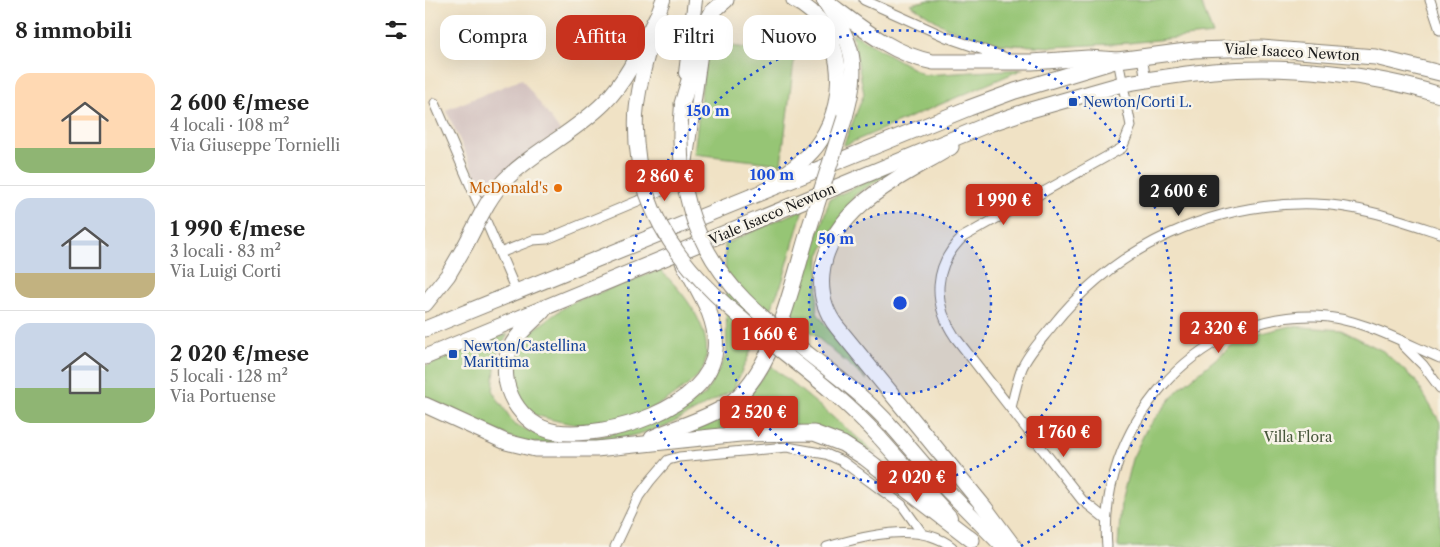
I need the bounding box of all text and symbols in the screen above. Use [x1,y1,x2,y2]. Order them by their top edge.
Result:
chip: Compra [440,15,546,60]
chip: Affitta [556,15,645,60]
chip: Filtri [655,15,733,60]
chip: Nuovo [743,15,835,60]
icon: filters [382,16,410,44]
text: 8 immobili [15,18,132,43]
street label: Viale Isacco Newton [1223,39,1361,65]
text: 2 600 €/mese [170,90,309,115]
icon: home [55,93,115,153]
place label: Newton/Corti L. [1083,93,1192,111]
marker: Newton/Corti L. [1067,96,1079,108]
text: 150 m [686,101,730,120]
text: 4 locali · 108 m² [170,115,290,135]
text: Via Giuseppe Tornielli [170,135,340,155]
pin: 2 860 € [619,160,711,202]
text: 100 m [750,165,794,184]
text: 2 860 € [636,166,694,186]
pin: 2 600 € [1133,174,1225,217]
place label: McDonald's [469,179,548,197]
street label: Viale Isacco Newton [705,179,838,249]
text: 2 600 € [1150,181,1208,201]
marker: McDonald's [552,182,564,194]
pin: 1 990 € [958,184,1050,226]
text: 1 990 € [977,190,1031,210]
text: 1 990 €/mese [170,216,305,241]
icon: home [55,218,115,278]
text: 50 m [818,229,854,248]
text: 3 locali · 83 m² [170,241,281,261]
text: Via Luigi Corti [170,261,281,281]
centre of rings [891,294,909,312]
pin: 2 320 € [1173,312,1265,354]
pin: 1 660 € [724,318,816,360]
text: 2 320 € [1191,318,1247,338]
text: 1 660 € [743,324,797,344]
place label: Newton/Castellina Marittima [463,337,587,371]
text: 2 020 €/mese [170,341,309,366]
icon: home [55,343,115,403]
marker: Newton/Castellina Marittima [447,348,459,360]
text: 5 locali · 128 m² [170,366,288,386]
text: Via Portuense [170,386,276,406]
pin: 2 520 € [713,396,805,438]
text: 2 520 € [731,402,787,422]
pin: 1 760 € [1018,416,1110,458]
text: 1 760 € [1037,422,1091,442]
park label: Villa Flora [1263,428,1333,446]
pin: 2 020 € [871,460,963,503]
text: 2 020 € [888,467,946,487]

